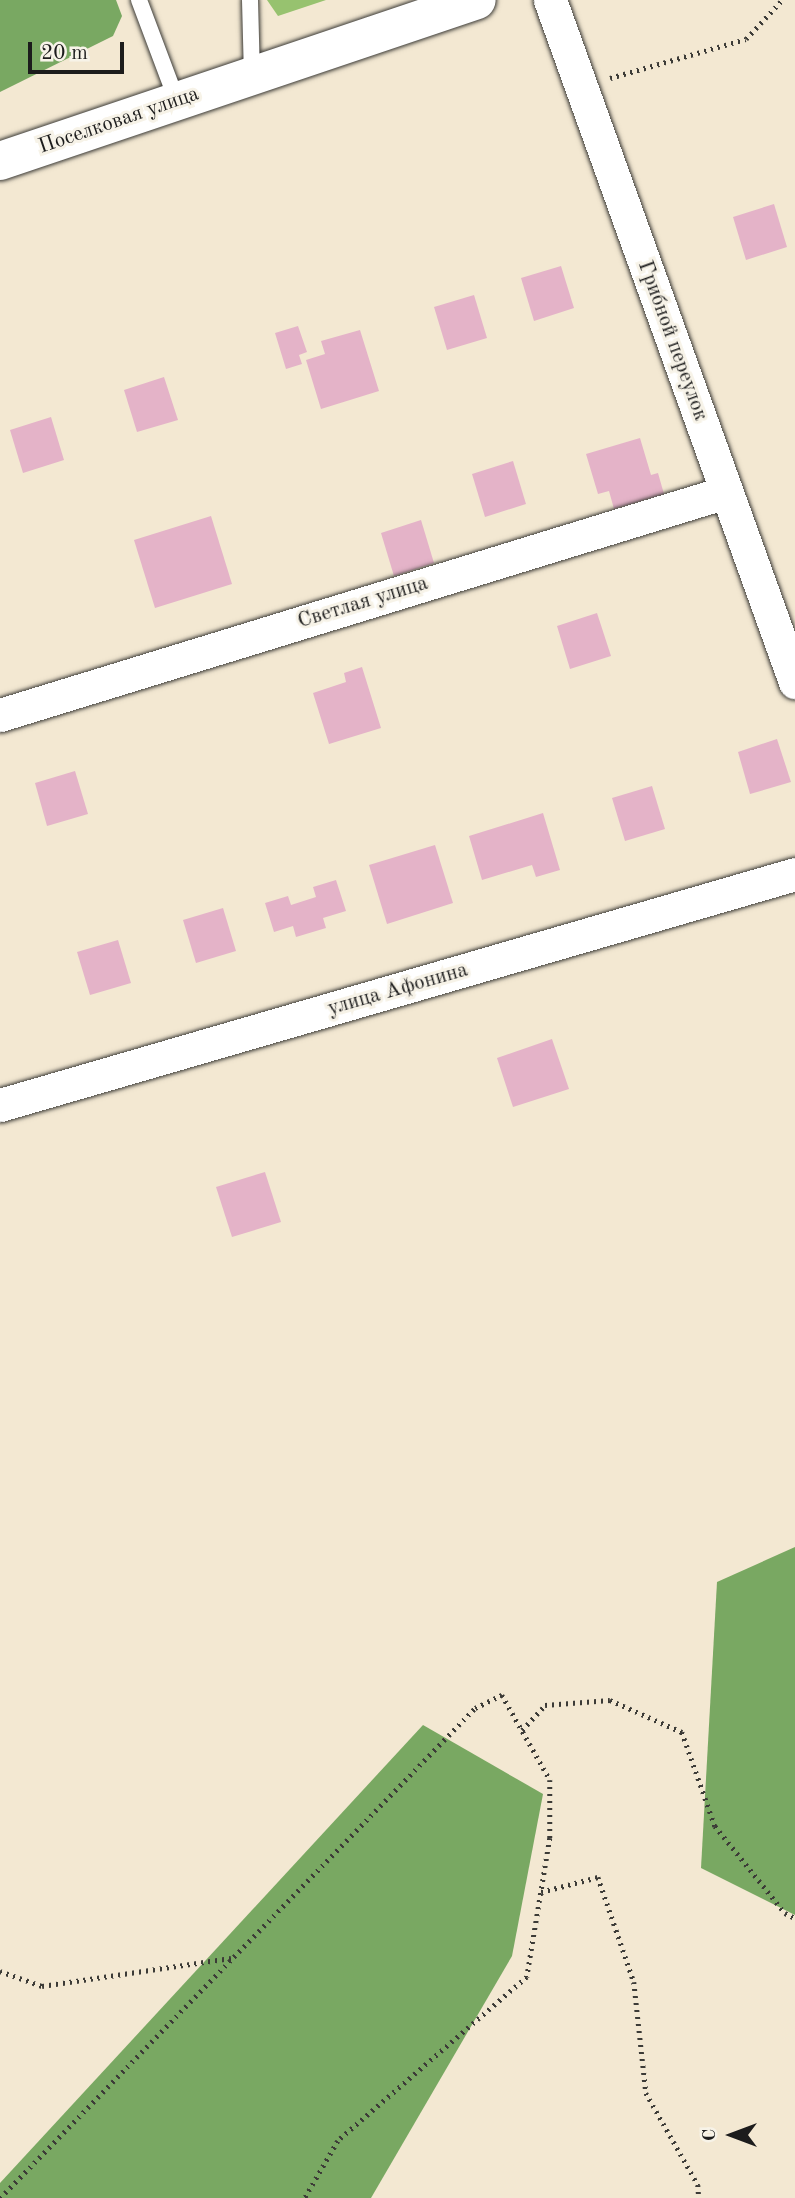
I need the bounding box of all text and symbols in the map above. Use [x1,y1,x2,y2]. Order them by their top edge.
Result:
scale bar [32,28,128,72]
text: 20 m [41,43,88,64]
street label: Поселковая улица [35,82,203,160]
street label: Грибной переулок [631,257,713,425]
street label: Светлая улица [295,571,431,635]
street label: улица Афонина [325,958,471,1022]
north arrow [697,2100,767,2170]
text: С [701,2129,720,2141]

